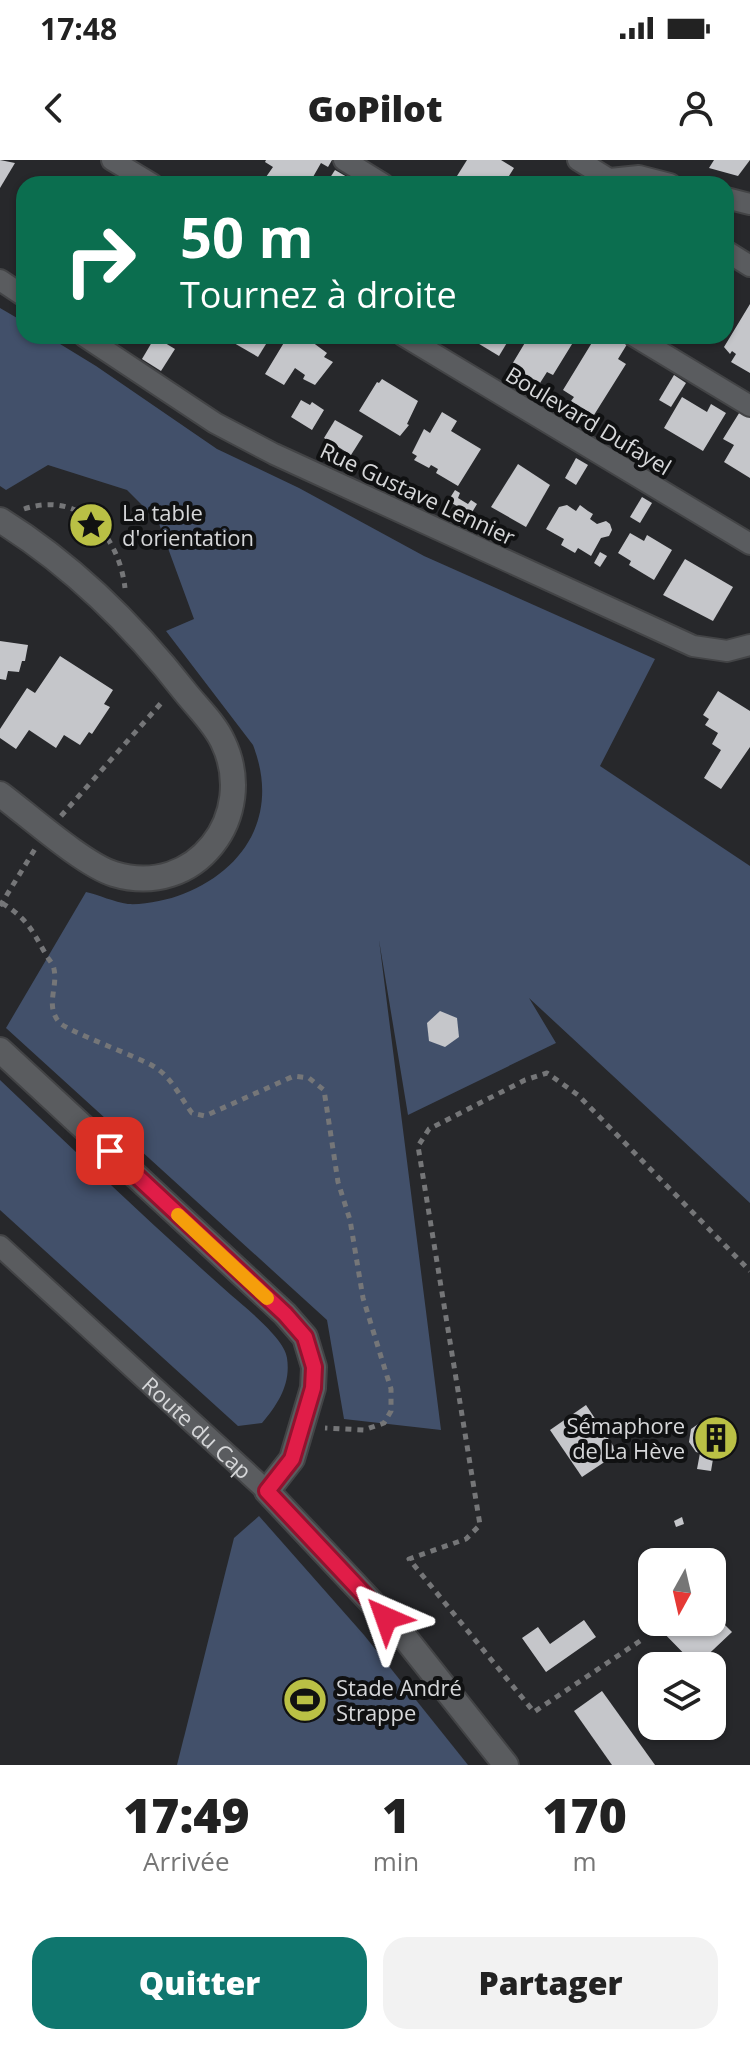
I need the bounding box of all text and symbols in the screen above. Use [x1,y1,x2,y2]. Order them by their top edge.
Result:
text: 17:48 [40,8,117,49]
text: GoPilot [307,84,443,133]
icon: back [32,86,76,130]
icon: person [674,86,718,130]
text: 50 m [180,198,314,274]
icon: right [48,208,152,312]
text: Tournez à droite [180,270,457,319]
street label: Boulevard Dufayel [501,359,677,481]
street label: Rue Gustave Lennier [316,435,520,551]
place label: La table d'orientation [122,497,254,552]
place icon: La table d'orientation [67,501,115,549]
pin [76,1117,144,1185]
icon: arrive [88,1129,132,1173]
street label: Route du Cap [136,1369,259,1485]
place label: Sémaphore de La Hève [566,1410,685,1465]
building icon: Sémaphore de La Hève [692,1414,740,1462]
north arrow [638,1548,726,1636]
map controls [638,1548,726,1740]
position arrow [344,1576,428,1660]
button: layers [638,1652,726,1740]
place label: Stade André Strappe [336,1672,462,1727]
sports icon: Stade André Strappe [281,1676,329,1724]
text: 17:49 [123,1782,250,1847]
text: 1 [382,1782,410,1847]
text: 170 [542,1782,627,1847]
text: Arrivée [143,1843,230,1879]
text: min [373,1843,419,1879]
text: m [573,1843,597,1879]
button: Quitter [32,1937,367,2029]
button: Partager [383,1937,718,2029]

